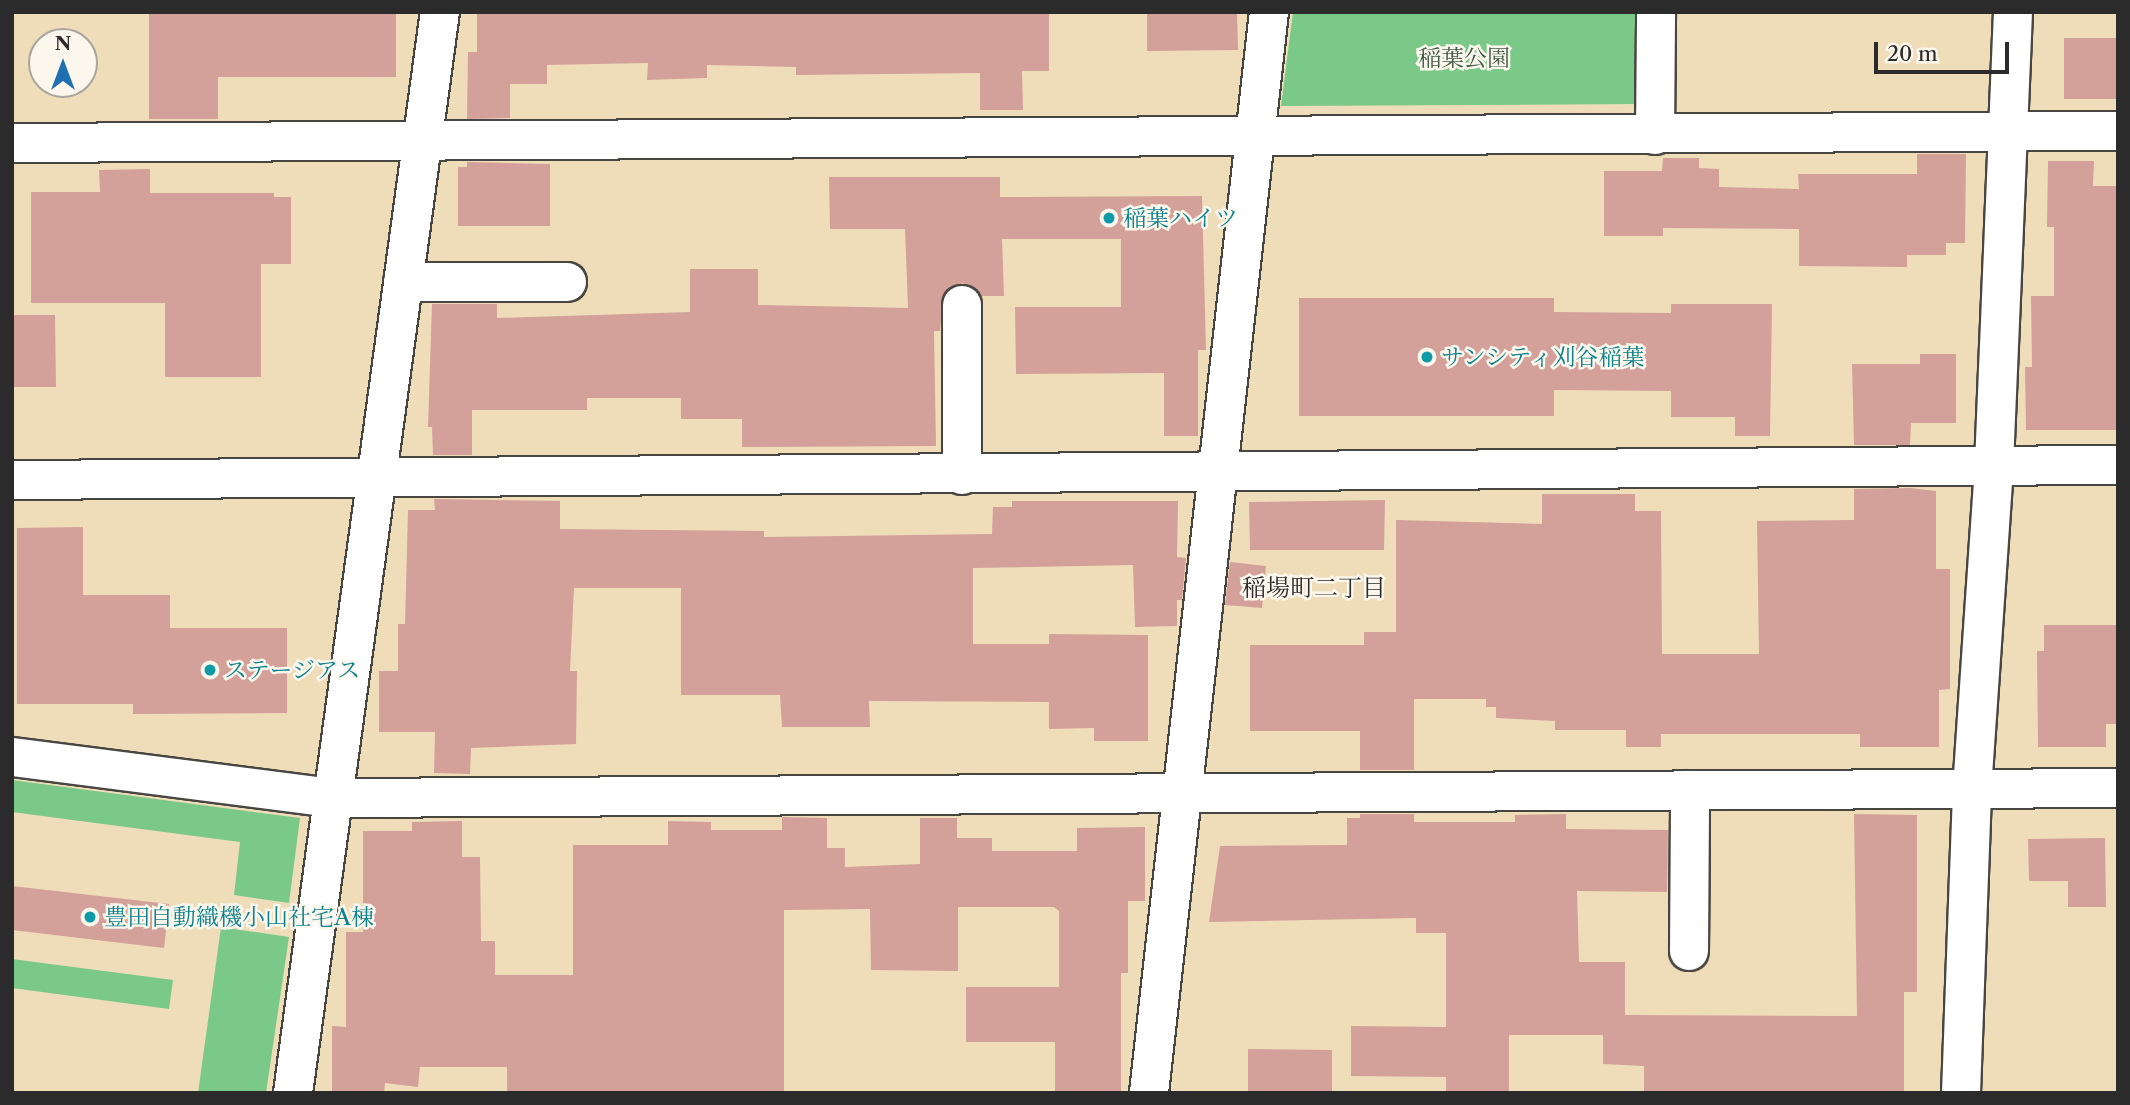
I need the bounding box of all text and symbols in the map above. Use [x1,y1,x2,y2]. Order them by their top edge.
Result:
north arrow [28,28,98,98]
scale bar [1878,28,2013,72]
text: N [55,32,71,55]
text: 20 m [1887,41,1938,66]
park label: 稲葉公園 [1418,44,1510,72]
place label: 稲葉ハイツ [1123,204,1238,232]
marker: 稲葉ハイツ [1101,210,1117,226]
place label: サンシティ刈谷稲葉 [1441,343,1648,371]
marker: サンシティ刈谷稲葉 [1419,349,1435,365]
district label: 稲場町二丁目 [1242,574,1386,602]
place label: ステージアス [224,656,362,684]
marker: ステージアス [202,662,218,678]
place label: 豊田自動織機小山社宅A棟 [104,903,374,931]
marker: 豊田自動織機小山社宅A棟 [82,909,98,925]

